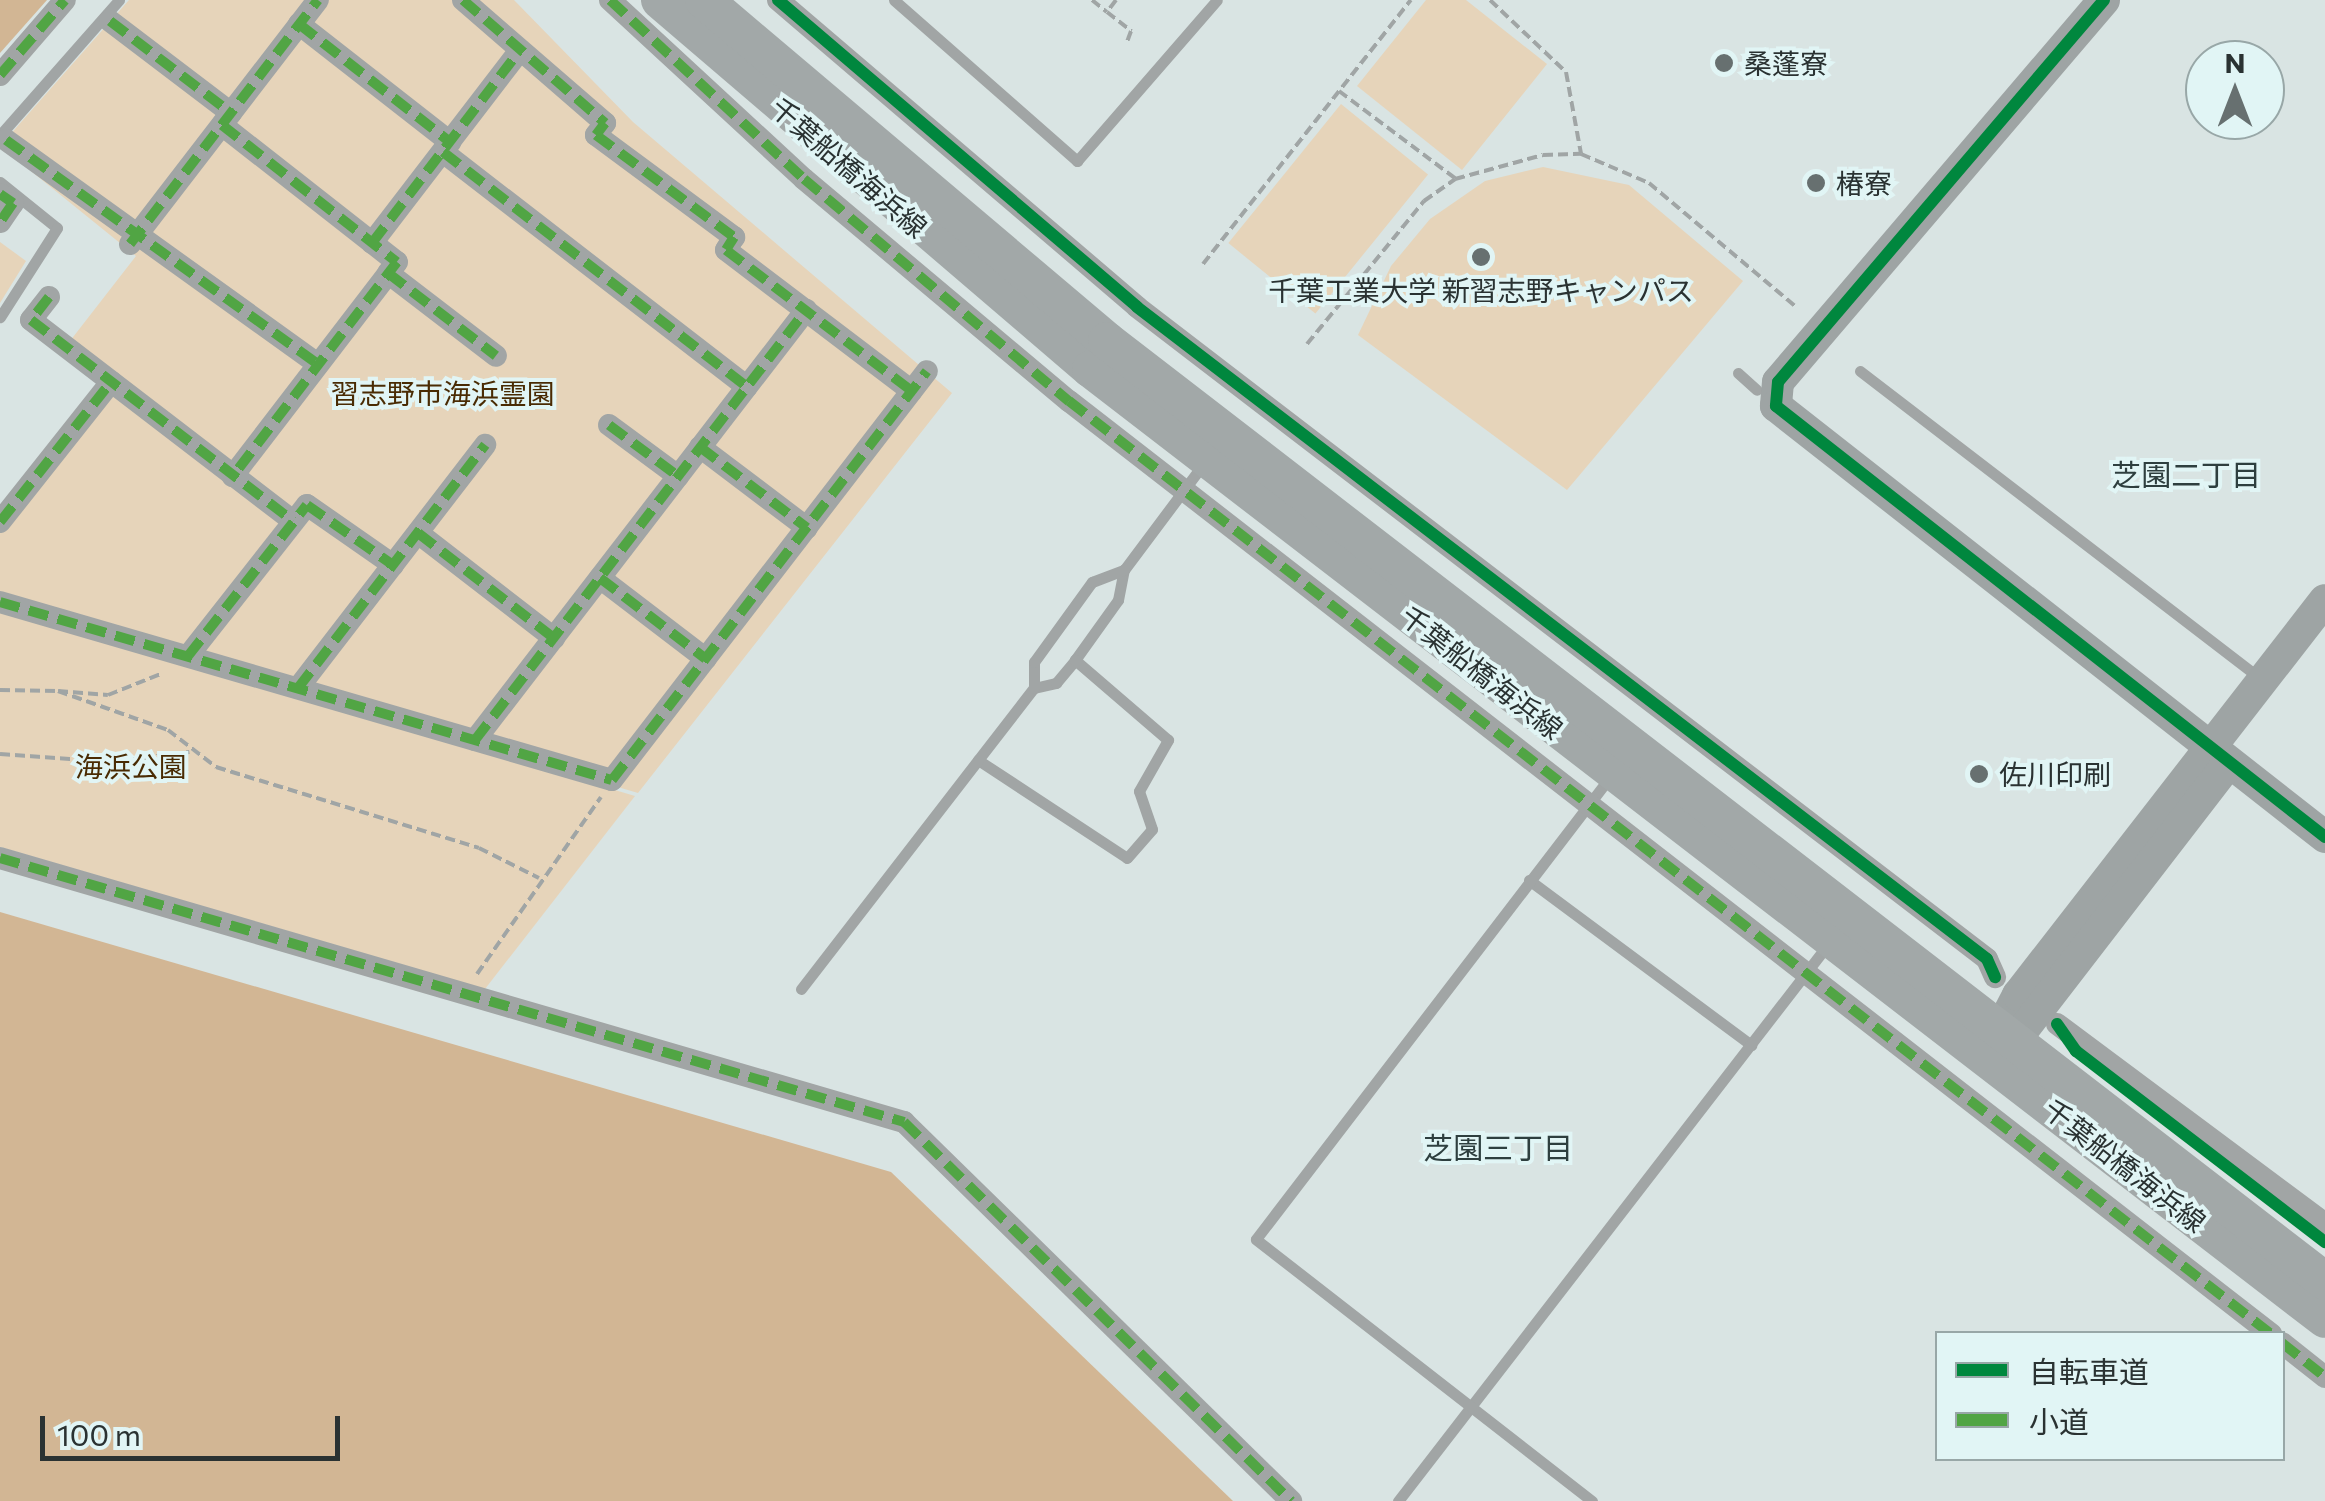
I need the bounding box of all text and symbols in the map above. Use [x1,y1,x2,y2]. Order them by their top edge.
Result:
north arrow [2185,40,2285,140]
text: N [2225,45,2246,79]
place label: 桑蓬寮 [1744,46,1828,80]
marker: 桑蓬寮 [1713,52,1735,74]
street label: 千葉船橋海浜線 [764,90,934,244]
place label: 椿寮 [1836,166,1892,200]
marker: 椿寮 [1805,172,1827,194]
marker: 千葉工業大学 新習志野キャンパス [1470,246,1492,268]
place label: 千葉工業大学 新習志野キャンパス [1268,273,1694,307]
park label: 習志野市海浜霊園 [331,376,555,410]
district label: 芝園二丁目 [2111,456,2261,492]
street label: 千葉船橋海浜線 [1394,598,1570,746]
park label: 海浜公園 [75,749,187,783]
place label: 佐川印刷 [1999,757,2111,791]
marker: 佐川印刷 [1968,763,1990,785]
street label: 千葉船橋海浜線 [2037,1091,2213,1239]
district label: 芝園三丁目 [1423,1129,1573,1165]
legend [1935,1331,2285,1461]
text: 自転車道 [2029,1352,2149,1389]
scale bar [45,1396,345,1458]
text: 小道 [2029,1402,2089,1439]
text: 100 m [57,1415,141,1452]

